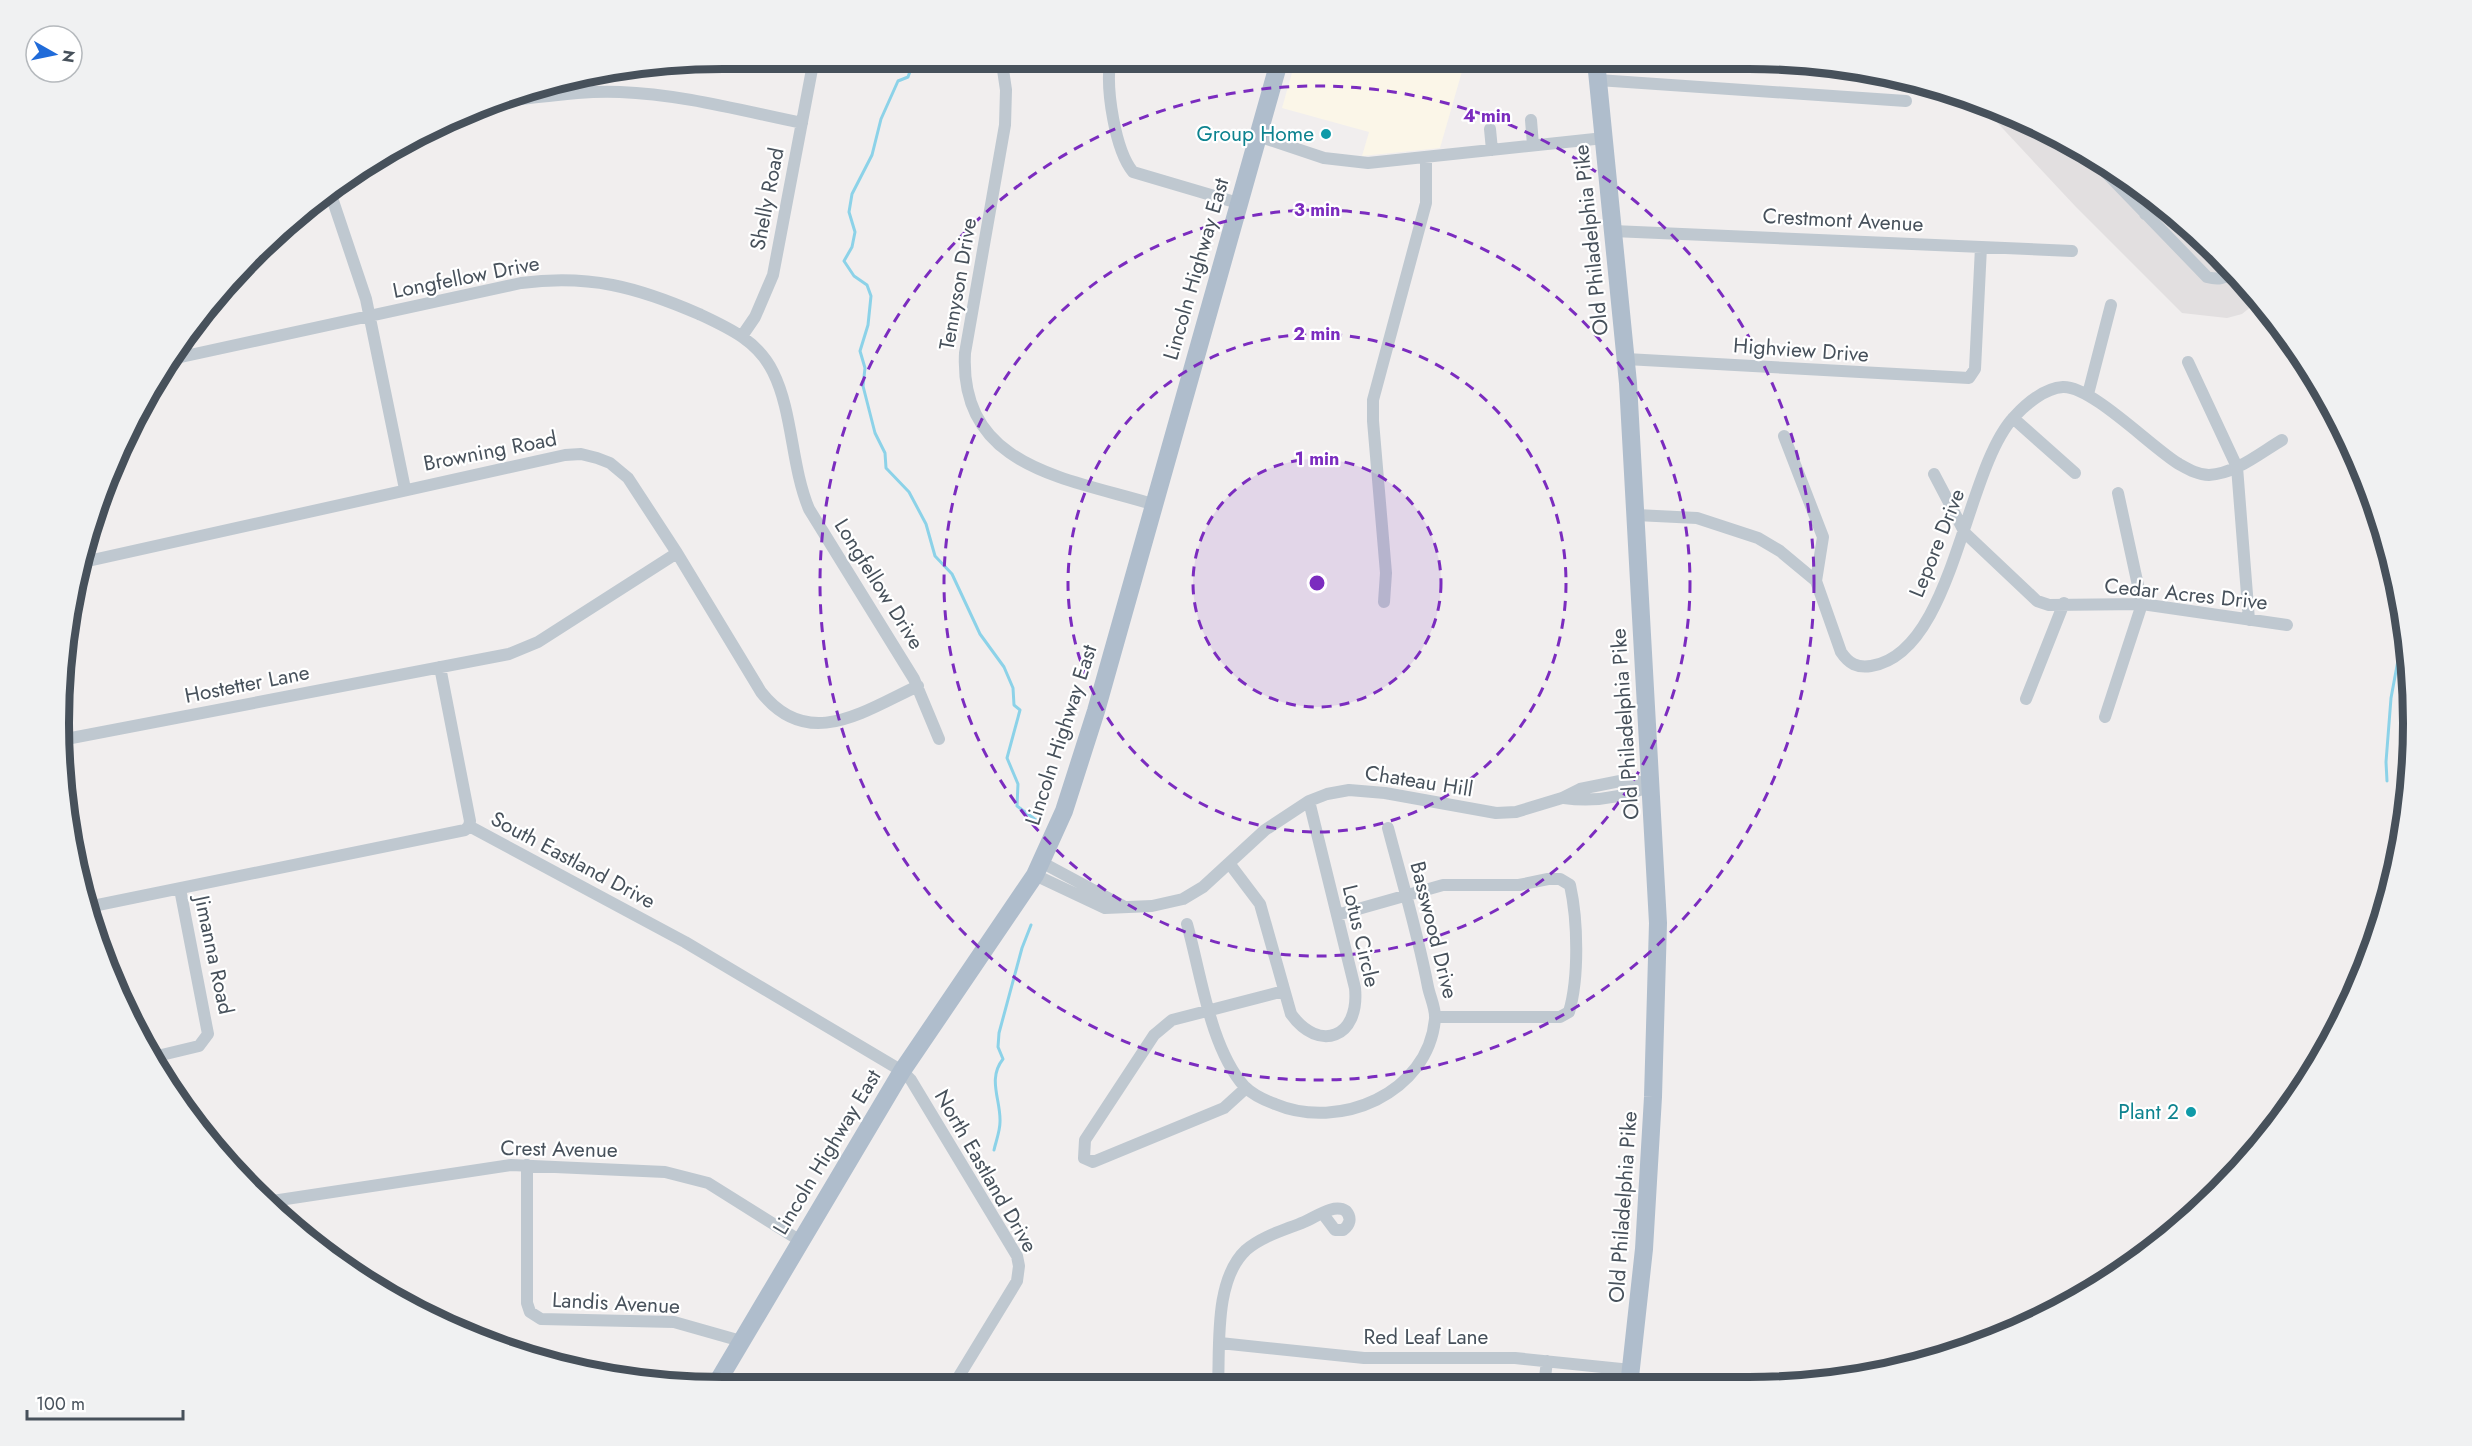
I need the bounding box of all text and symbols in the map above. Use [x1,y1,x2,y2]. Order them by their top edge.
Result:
north arrow [24,24,84,84]
text: N [56,48,81,64]
text: 4 min [1463,103,1511,129]
place label: Group Home [1196,119,1314,149]
marker: Group Home [1319,127,1333,141]
street label: Old Philadelphia Pike [1566,143,1616,337]
street label: Shelly Road [742,145,792,253]
street label: Lincoln Highway East [1156,175,1236,363]
text: 3 min [1294,197,1340,223]
street label: Crestmont Avenue [1762,201,1924,239]
street label: Tennyson Drive [932,215,984,352]
street label: Longfellow Drive [390,248,542,306]
text: 2 min [1293,321,1341,347]
street label: Highview Drive [1732,330,1870,370]
street label: Browning Road [421,423,559,479]
text: 1 min [1295,446,1339,472]
street label: Lepore Drive [1902,484,1972,602]
street label: Longfellow Drive [827,513,931,655]
street label: Cedar Acres Drive [2103,571,2269,617]
centre of rings [1307,573,1327,593]
street label: Old Philadelphia Pike [1603,627,1647,821]
street label: Lincoln Highway East [1018,641,1104,829]
street label: Hostetter Lane [182,657,312,711]
street label: Chateau Hill [1363,758,1475,804]
street label: South Eastland Drive [485,804,661,916]
street label: Basswood Drive [1402,858,1466,1002]
street label: Lotus Circle [1335,882,1387,990]
street label: Jimanna Road [186,890,241,1017]
street label: Lincoln Highway East [766,1064,888,1240]
street label: North Eastland Drive [927,1084,1045,1258]
place label: Plant 2 [2118,1097,2179,1127]
marker: Plant 2 [2184,1105,2198,1119]
street label: Old Philadelphia Pike [1601,1110,1645,1304]
street label: Crest Avenue [500,1133,618,1165]
street label: Landis Avenue [551,1285,681,1321]
street label: Red Leaf Lane [1364,1322,1489,1352]
scale bar [27,1383,183,1421]
text: 100 m [36,1391,85,1417]

